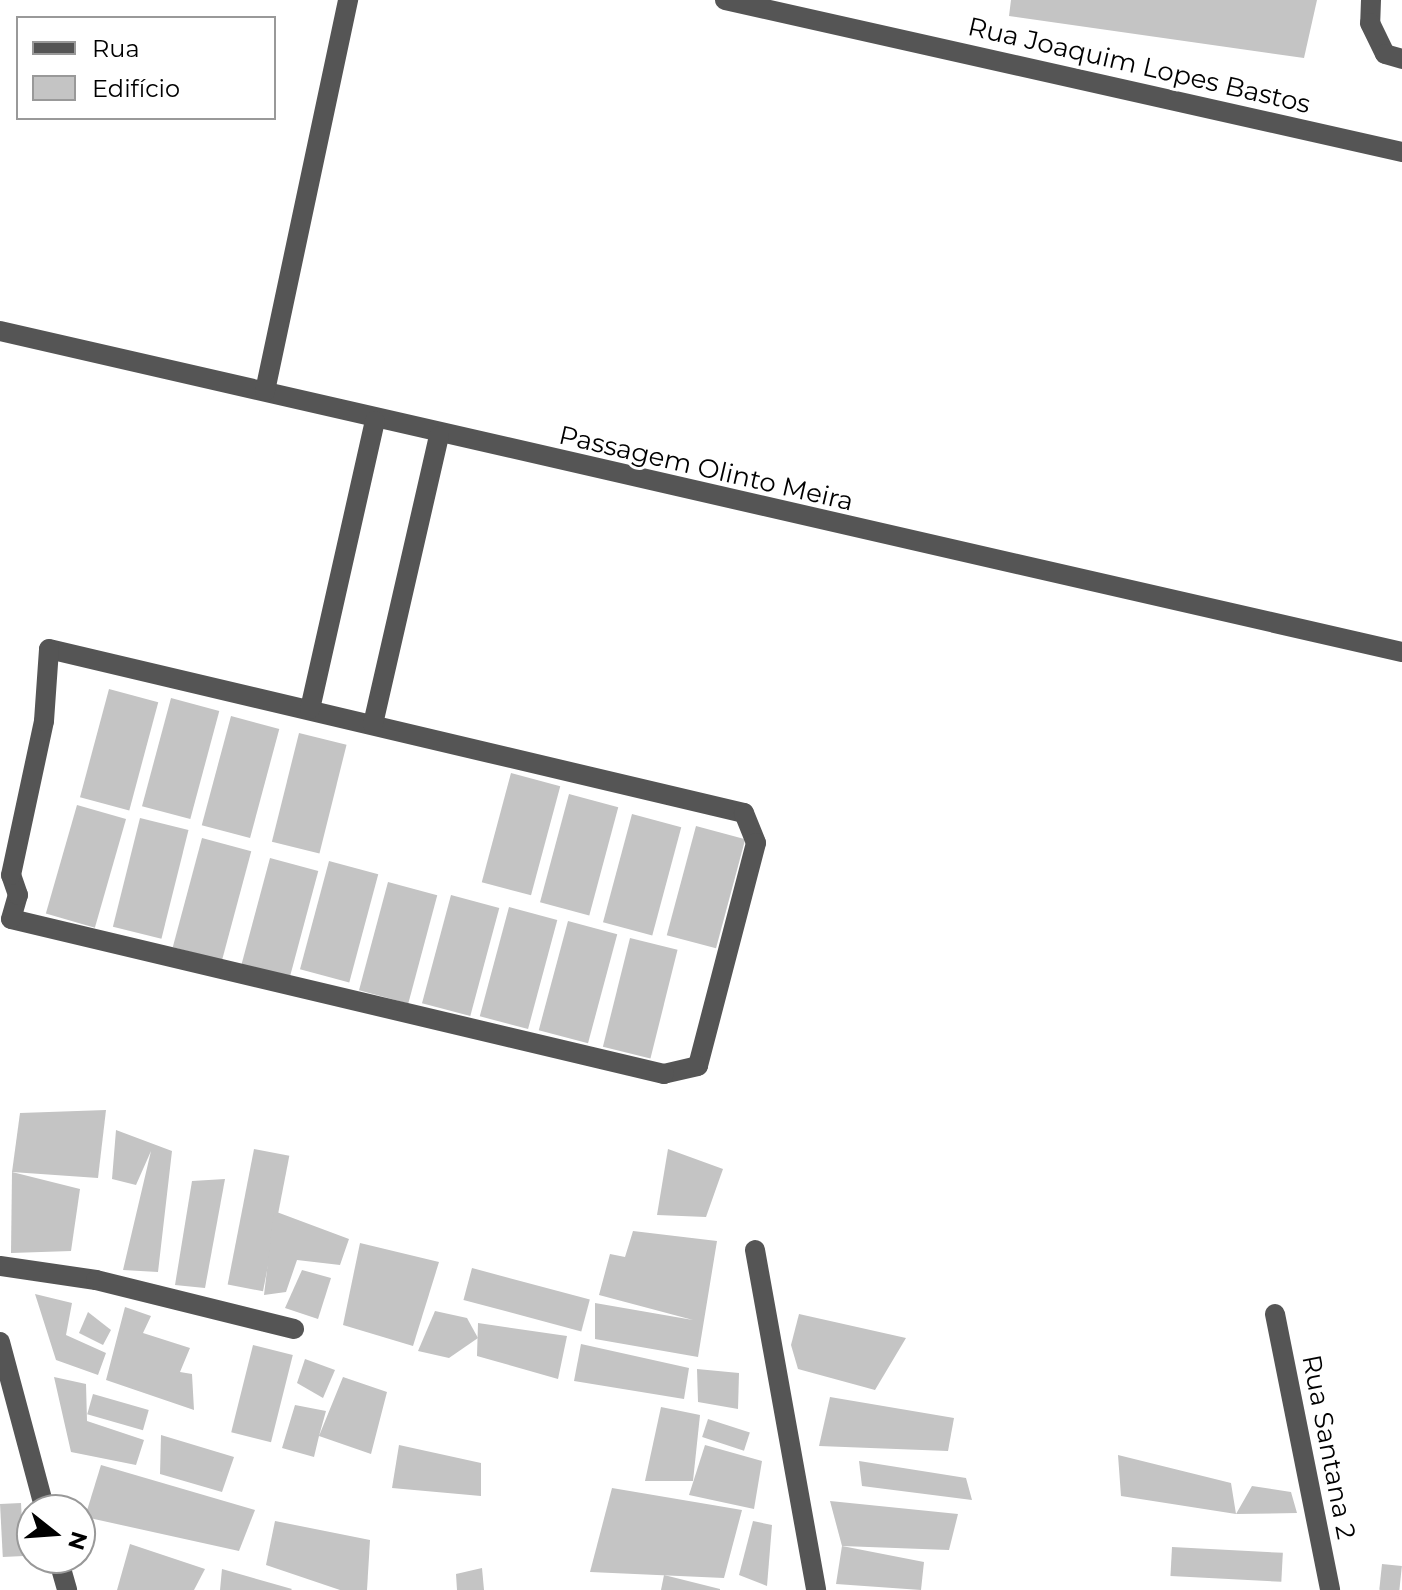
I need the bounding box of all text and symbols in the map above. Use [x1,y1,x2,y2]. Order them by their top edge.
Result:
street label: Rua Joaquim Lopes Bastos [965,11,1313,121]
legend [16,16,276,120]
text: Rua [92,34,140,63]
text: Edifício [92,74,180,103]
street label: Passagem Olinto Meira [556,420,856,518]
street label: Rua Santana 2 [1295,1352,1361,1542]
north arrow [16,1494,96,1574]
text: N [62,1528,93,1553]

